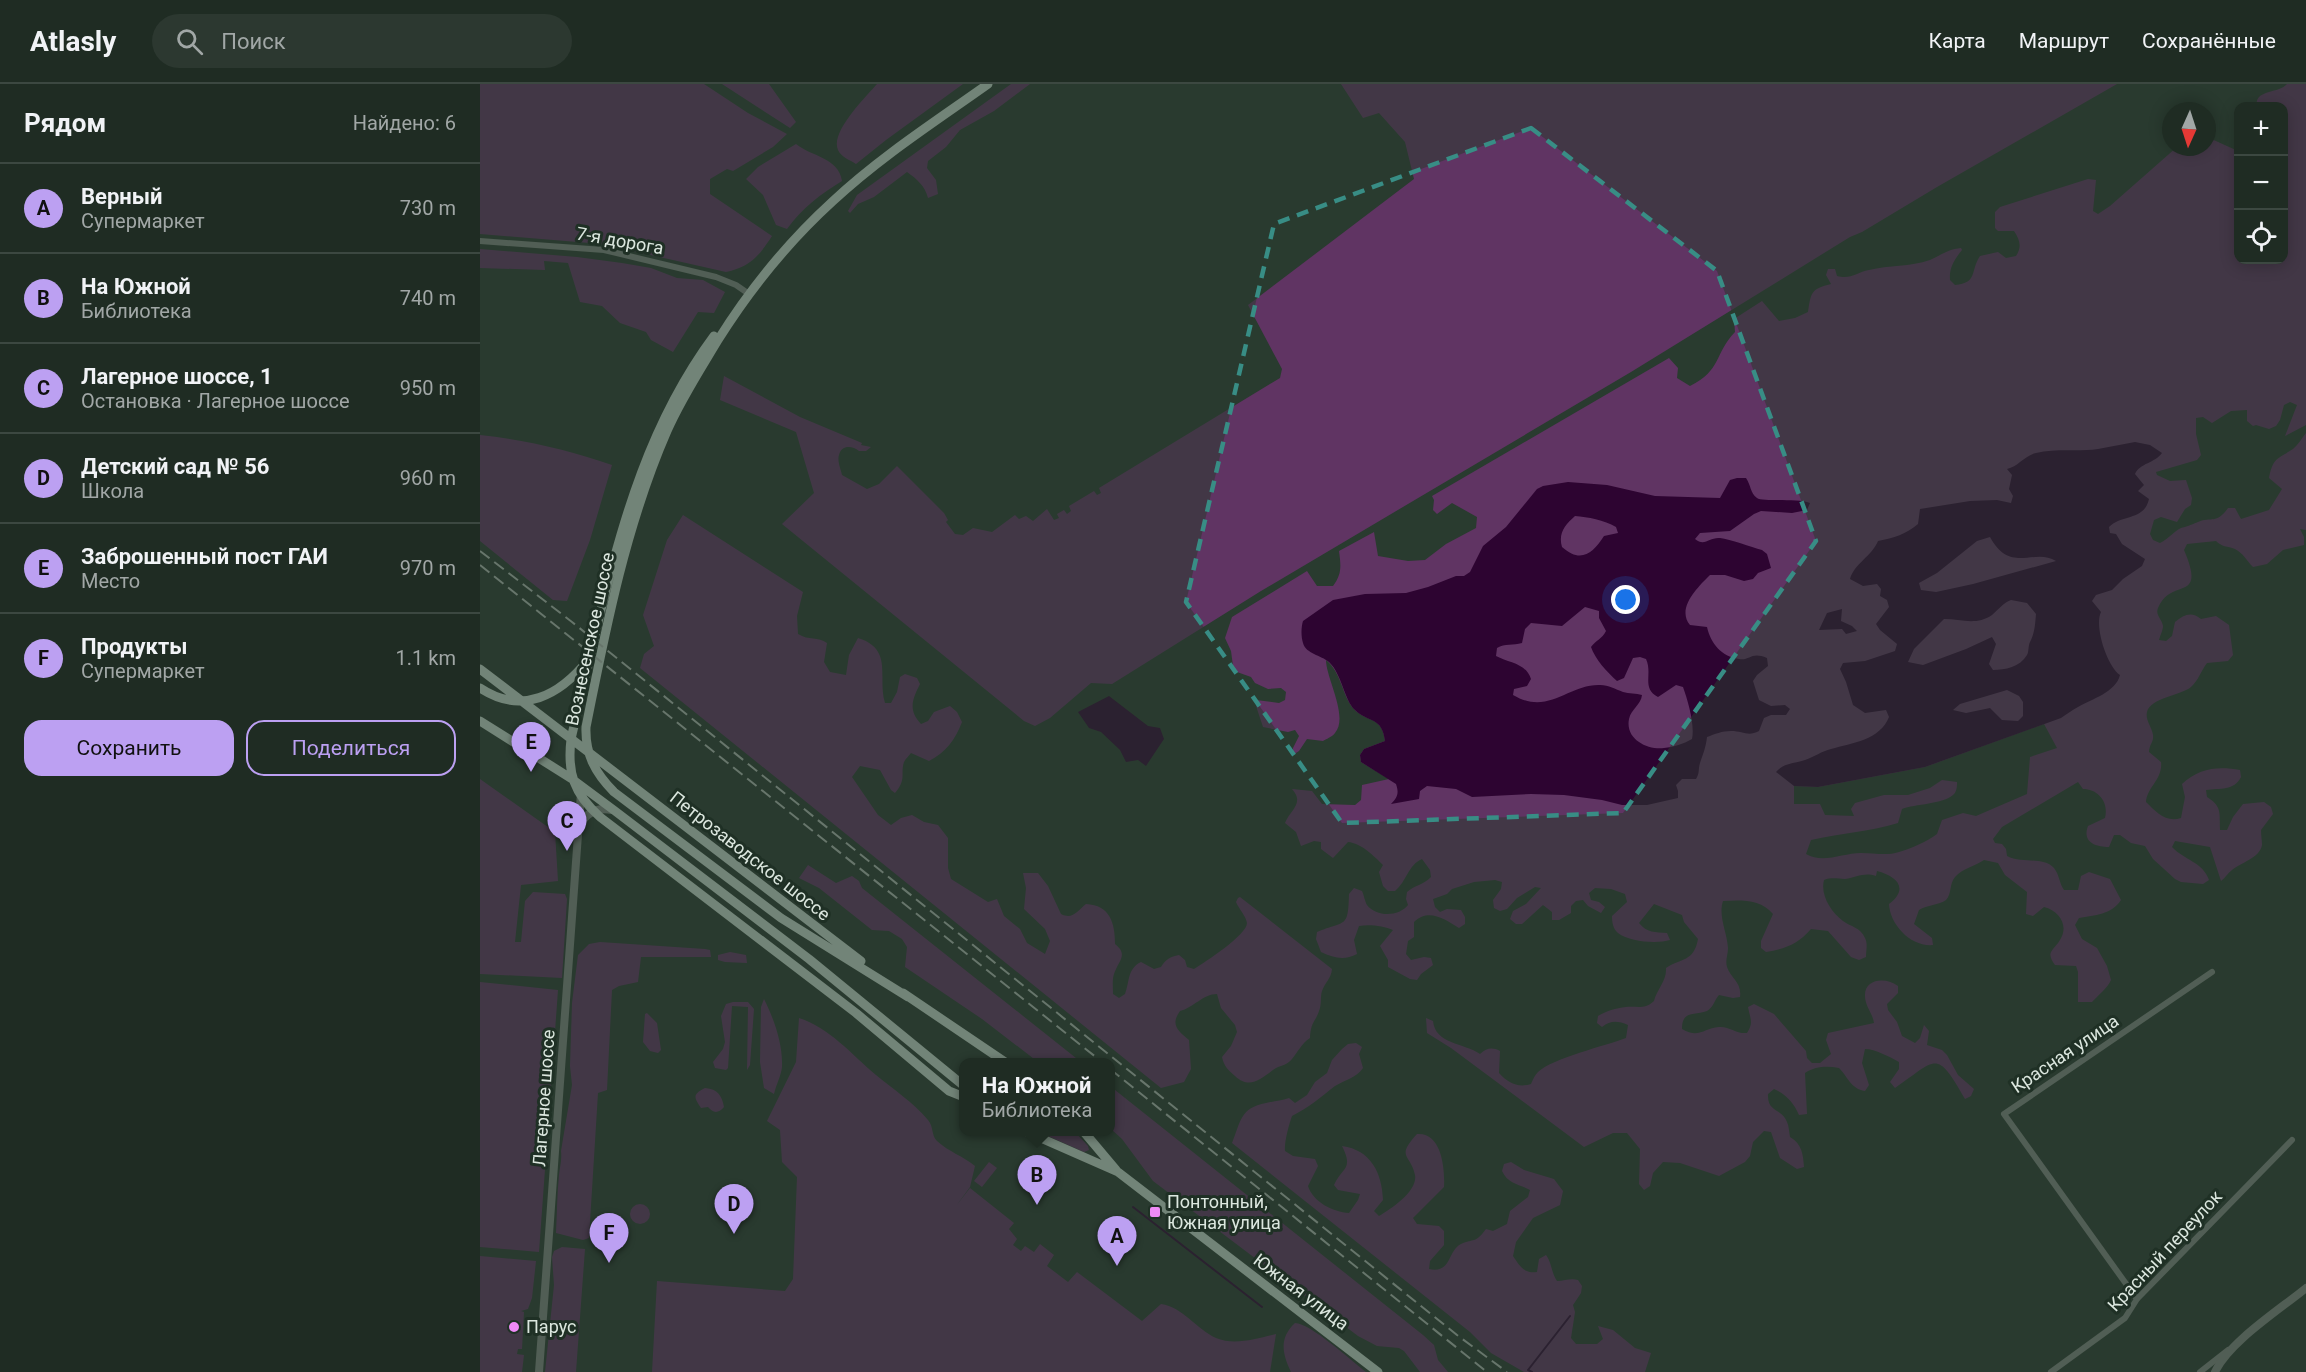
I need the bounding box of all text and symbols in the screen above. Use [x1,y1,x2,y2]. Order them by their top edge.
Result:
search box [152,14,572,68]
text: Atlasly [30,25,116,58]
icon: search [173,25,206,58]
text: Поиск [221,29,286,54]
text: Карта [1929,29,1986,53]
text: Маршрут [2019,29,2109,53]
text: Сохранённые [2142,29,2276,53]
north arrow [2162,102,2216,156]
map controls [2234,102,2288,264]
button: + [2234,102,2288,156]
text: Рядом [24,108,106,138]
text: Найдено: 6 [353,111,456,135]
button: − [2234,156,2288,210]
text: Верный [81,184,162,209]
text: A [37,196,50,220]
text: 730 m [400,196,456,220]
text: Супермаркет [81,209,205,233]
button: locate [2234,210,2288,264]
street label: 7-я дорога [575,223,665,259]
text: На Южной [81,274,191,299]
text: B [37,286,50,310]
text: 740 m [400,286,456,310]
text: Библиотека [81,299,192,323]
text: Лагерное шоссе, 1 [81,364,273,389]
text: C [37,376,50,400]
text: 950 m [400,376,456,400]
text: Остановка · Лагерное шоссе [81,389,350,413]
text: Детский сад № 56 [81,454,269,479]
text: D [37,466,50,490]
text: 960 m [400,466,456,490]
text: Школа [81,479,144,503]
text: Заброшенный пост ГАИ [81,544,328,569]
street label: Вознесенское шоссе [561,550,618,727]
text: E [38,556,49,580]
text: 970 m [400,556,456,580]
text: Место [81,569,140,593]
your location [1611,585,1640,614]
text: Продукты [81,634,187,659]
text: F [38,646,49,670]
text: 1.1 km [396,646,456,670]
text: Супермаркет [81,659,205,683]
button: Сохранить [24,720,234,776]
button: Поделиться [246,720,456,776]
pin: E [512,722,550,772]
street label: Петрозаводское шоссе [666,787,835,925]
pin: C [548,802,586,851]
street label: Красная улица [2007,1010,2122,1097]
street label: Лагерное шоссе [528,1029,559,1167]
popup [959,1058,1115,1136]
text: На Южной [982,1073,1091,1098]
text: Библиотека [982,1098,1092,1122]
pin: B [1018,1156,1056,1205]
pin: D [714,1184,754,1234]
street label: Красный переулок [2103,1186,2226,1316]
place label: Понтонный, Южная улица [1167,1191,1281,1233]
marker: Понтонный, Южная улица [1148,1205,1162,1219]
pin: F [590,1214,628,1263]
pin: A [1098,1216,1136,1266]
street label: Южная улица [1250,1249,1353,1334]
place label: Парус [526,1316,576,1337]
marker: Парус [507,1320,521,1334]

